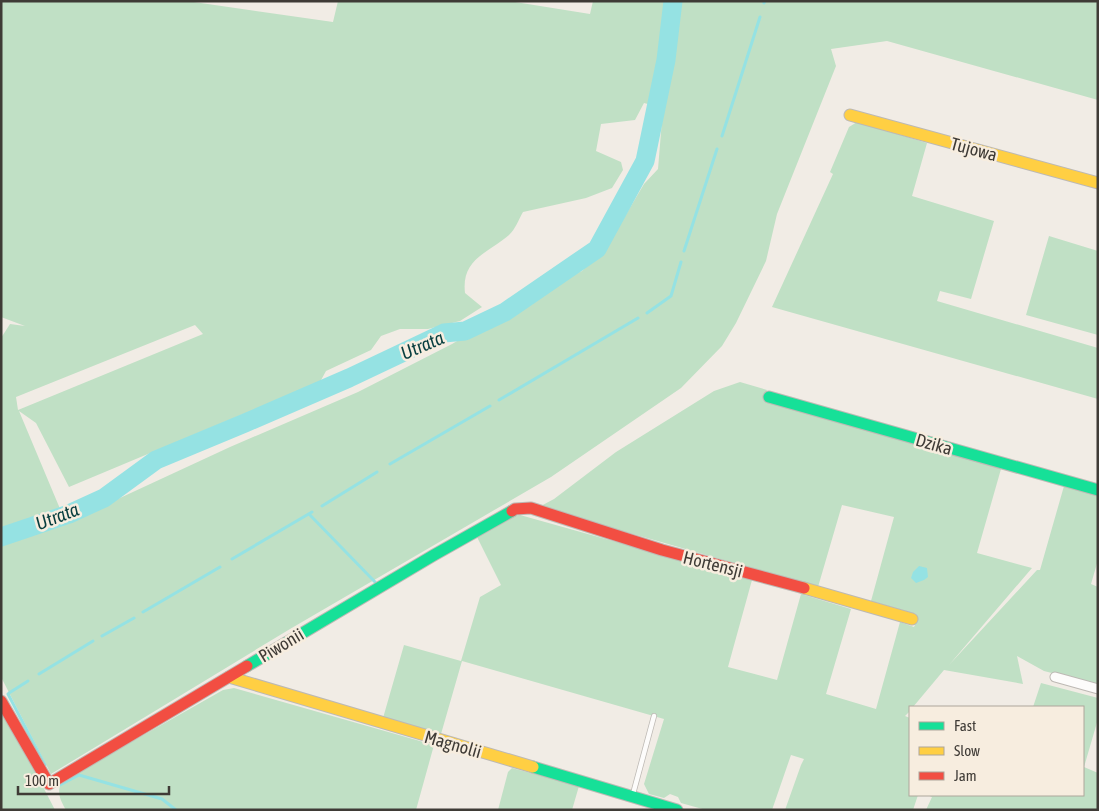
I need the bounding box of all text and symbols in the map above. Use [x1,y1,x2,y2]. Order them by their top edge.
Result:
street label: Tujowa [949,133,999,165]
water label: Utrata [397,326,447,364]
street label: Dzika [913,429,955,459]
water label: Utrata [32,498,82,534]
street label: Hortensji [681,546,745,582]
street label: Piwonii [255,623,307,667]
legend [909,706,1084,796]
text: Fast [954,717,976,734]
street label: Magnolii [422,726,484,762]
text: Slow [954,742,980,759]
scale bar [18,764,169,796]
text: Jam [954,767,977,784]
text: 100 m [25,772,59,789]

